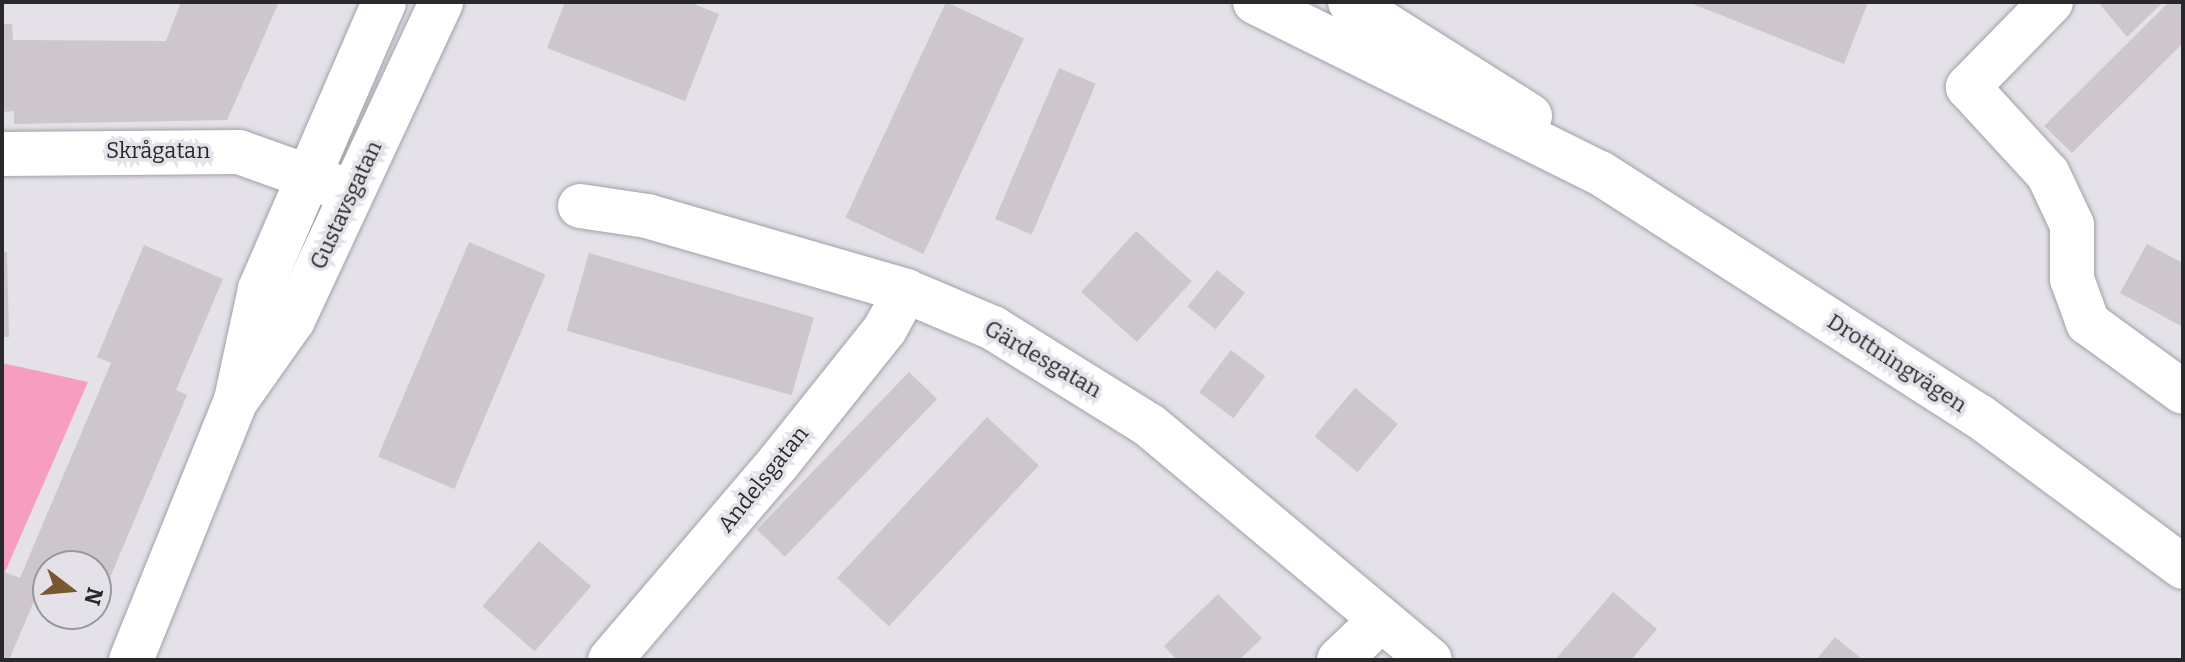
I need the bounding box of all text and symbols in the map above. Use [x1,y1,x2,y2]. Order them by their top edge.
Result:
street label: Gustavsgatan [305,137,387,273]
street label: Skrågatan [106,138,210,164]
street label: Drottningvägen [1822,308,1972,418]
street label: Gärdesgatan [980,315,1106,403]
street label: Andelsgatan [712,421,814,537]
north arrow [32,550,112,630]
text: N [78,584,109,608]

